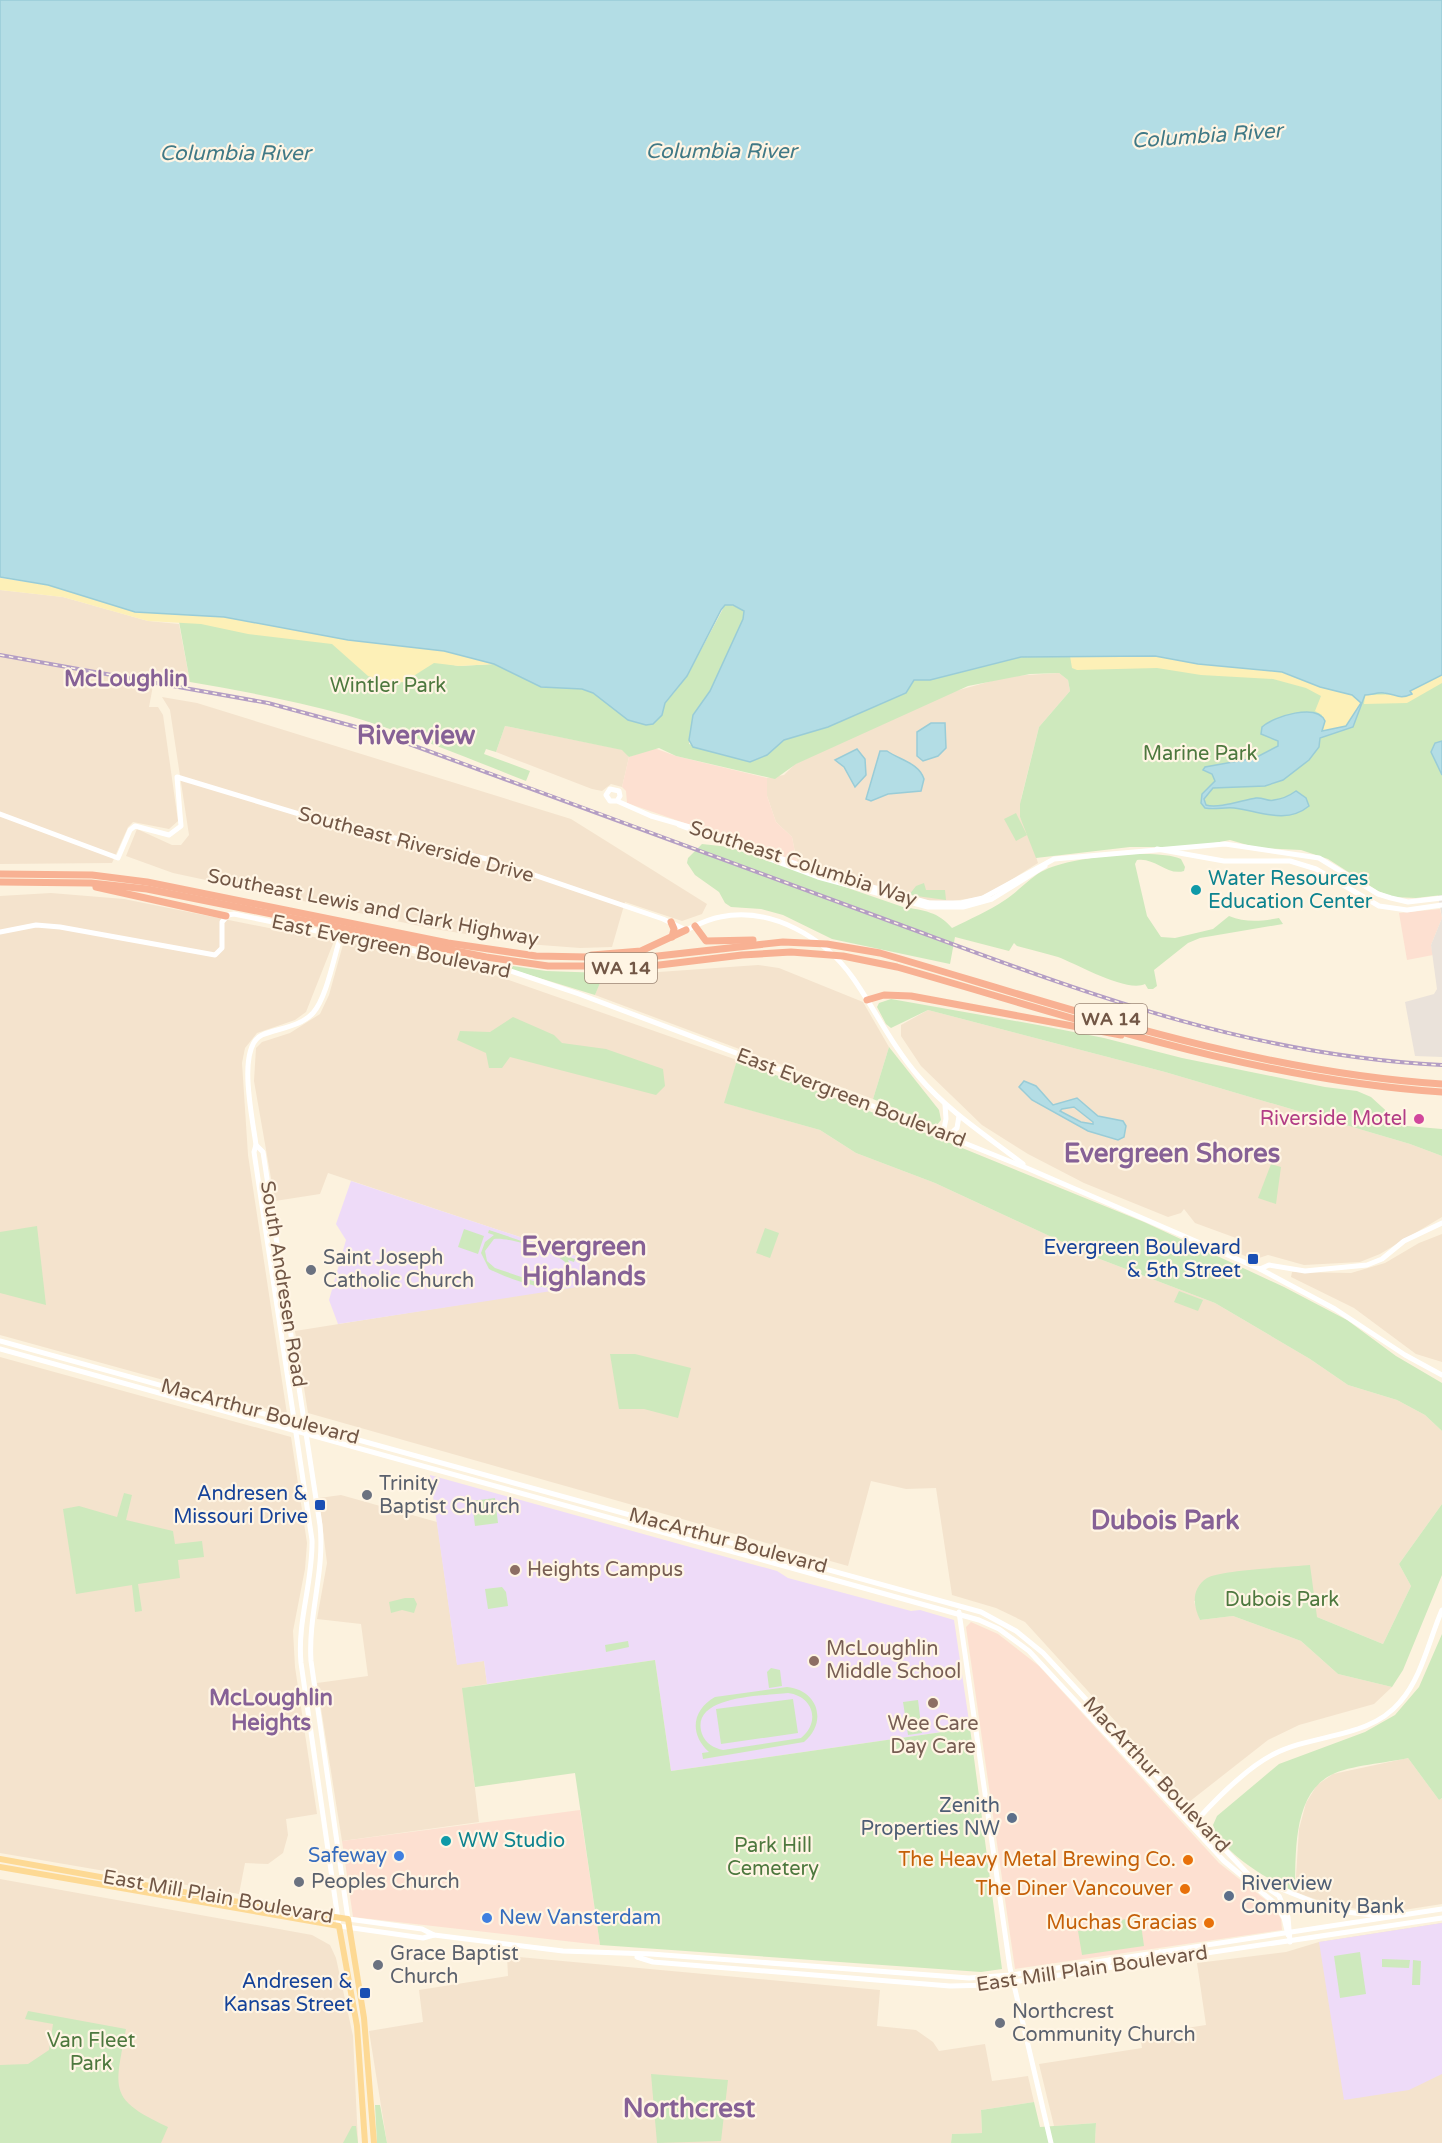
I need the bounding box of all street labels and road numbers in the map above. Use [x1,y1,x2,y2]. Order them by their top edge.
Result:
street label: Southeast Riverside Drive [296,802,536,888]
street label: Southeast Columbia Way [686,816,920,912]
street label: Southeast Lewis and Clark Highway [205,864,541,952]
street label: East Evergreen Boulevard [269,910,513,984]
road number: WA 14 [585,953,657,983]
road number: WA 14 [1075,1004,1147,1034]
street label: East Evergreen Boulevard [733,1043,969,1153]
street label: South Andresen Road [255,1179,311,1389]
street label: MacArthur Boulevard [158,1374,362,1450]
street label: MacArthur Boulevard [626,1503,830,1579]
street label: MacArthur Boulevard [1078,1692,1234,1858]
street label: East Mill Plain Boulevard [101,1865,335,1929]
street label: East Mill Plain Boulevard [975,1941,1209,1997]

